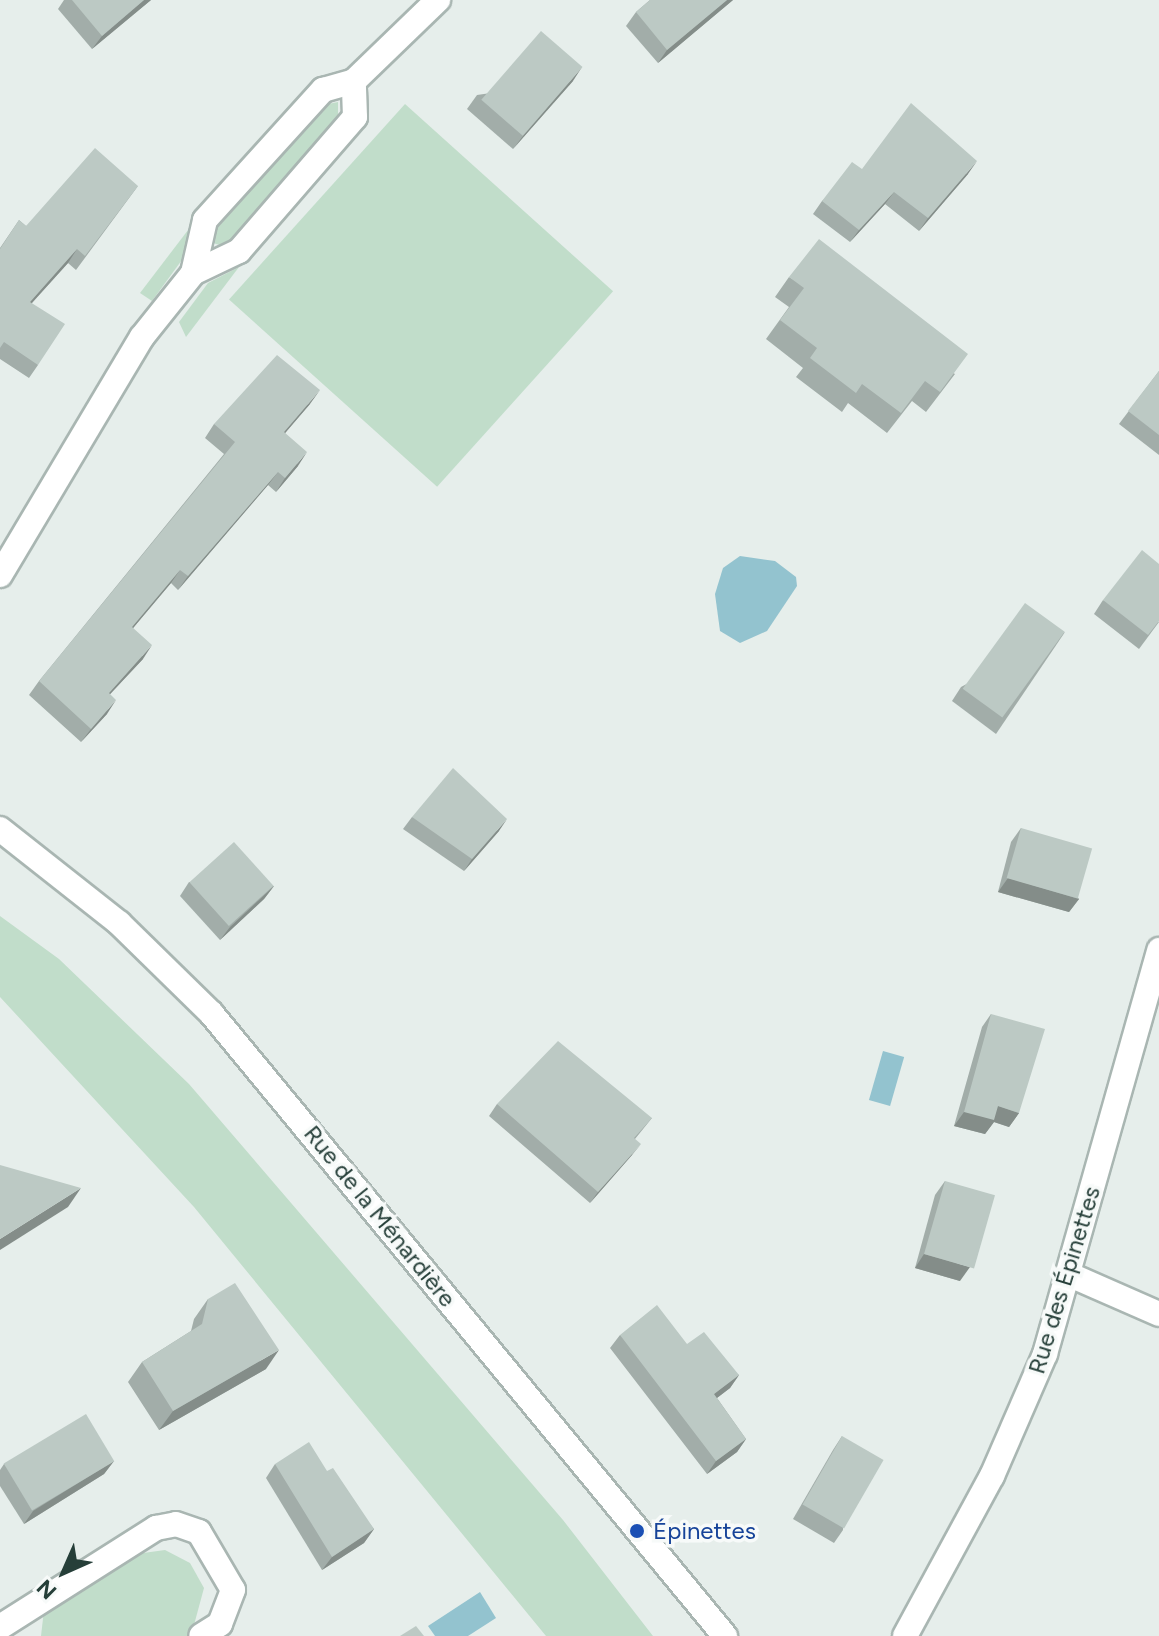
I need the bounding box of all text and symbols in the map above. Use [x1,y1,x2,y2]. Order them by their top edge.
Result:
street label: Rue de la Ménardière [298,1119,462,1313]
street label: Rue des Épinettes [1022,1183,1106,1377]
place label: Épinettes [653,1517,756,1545]
marker: Épinettes [628,1522,646,1540]
north arrow [24,1532,104,1612]
text: N [31,1574,62,1605]

